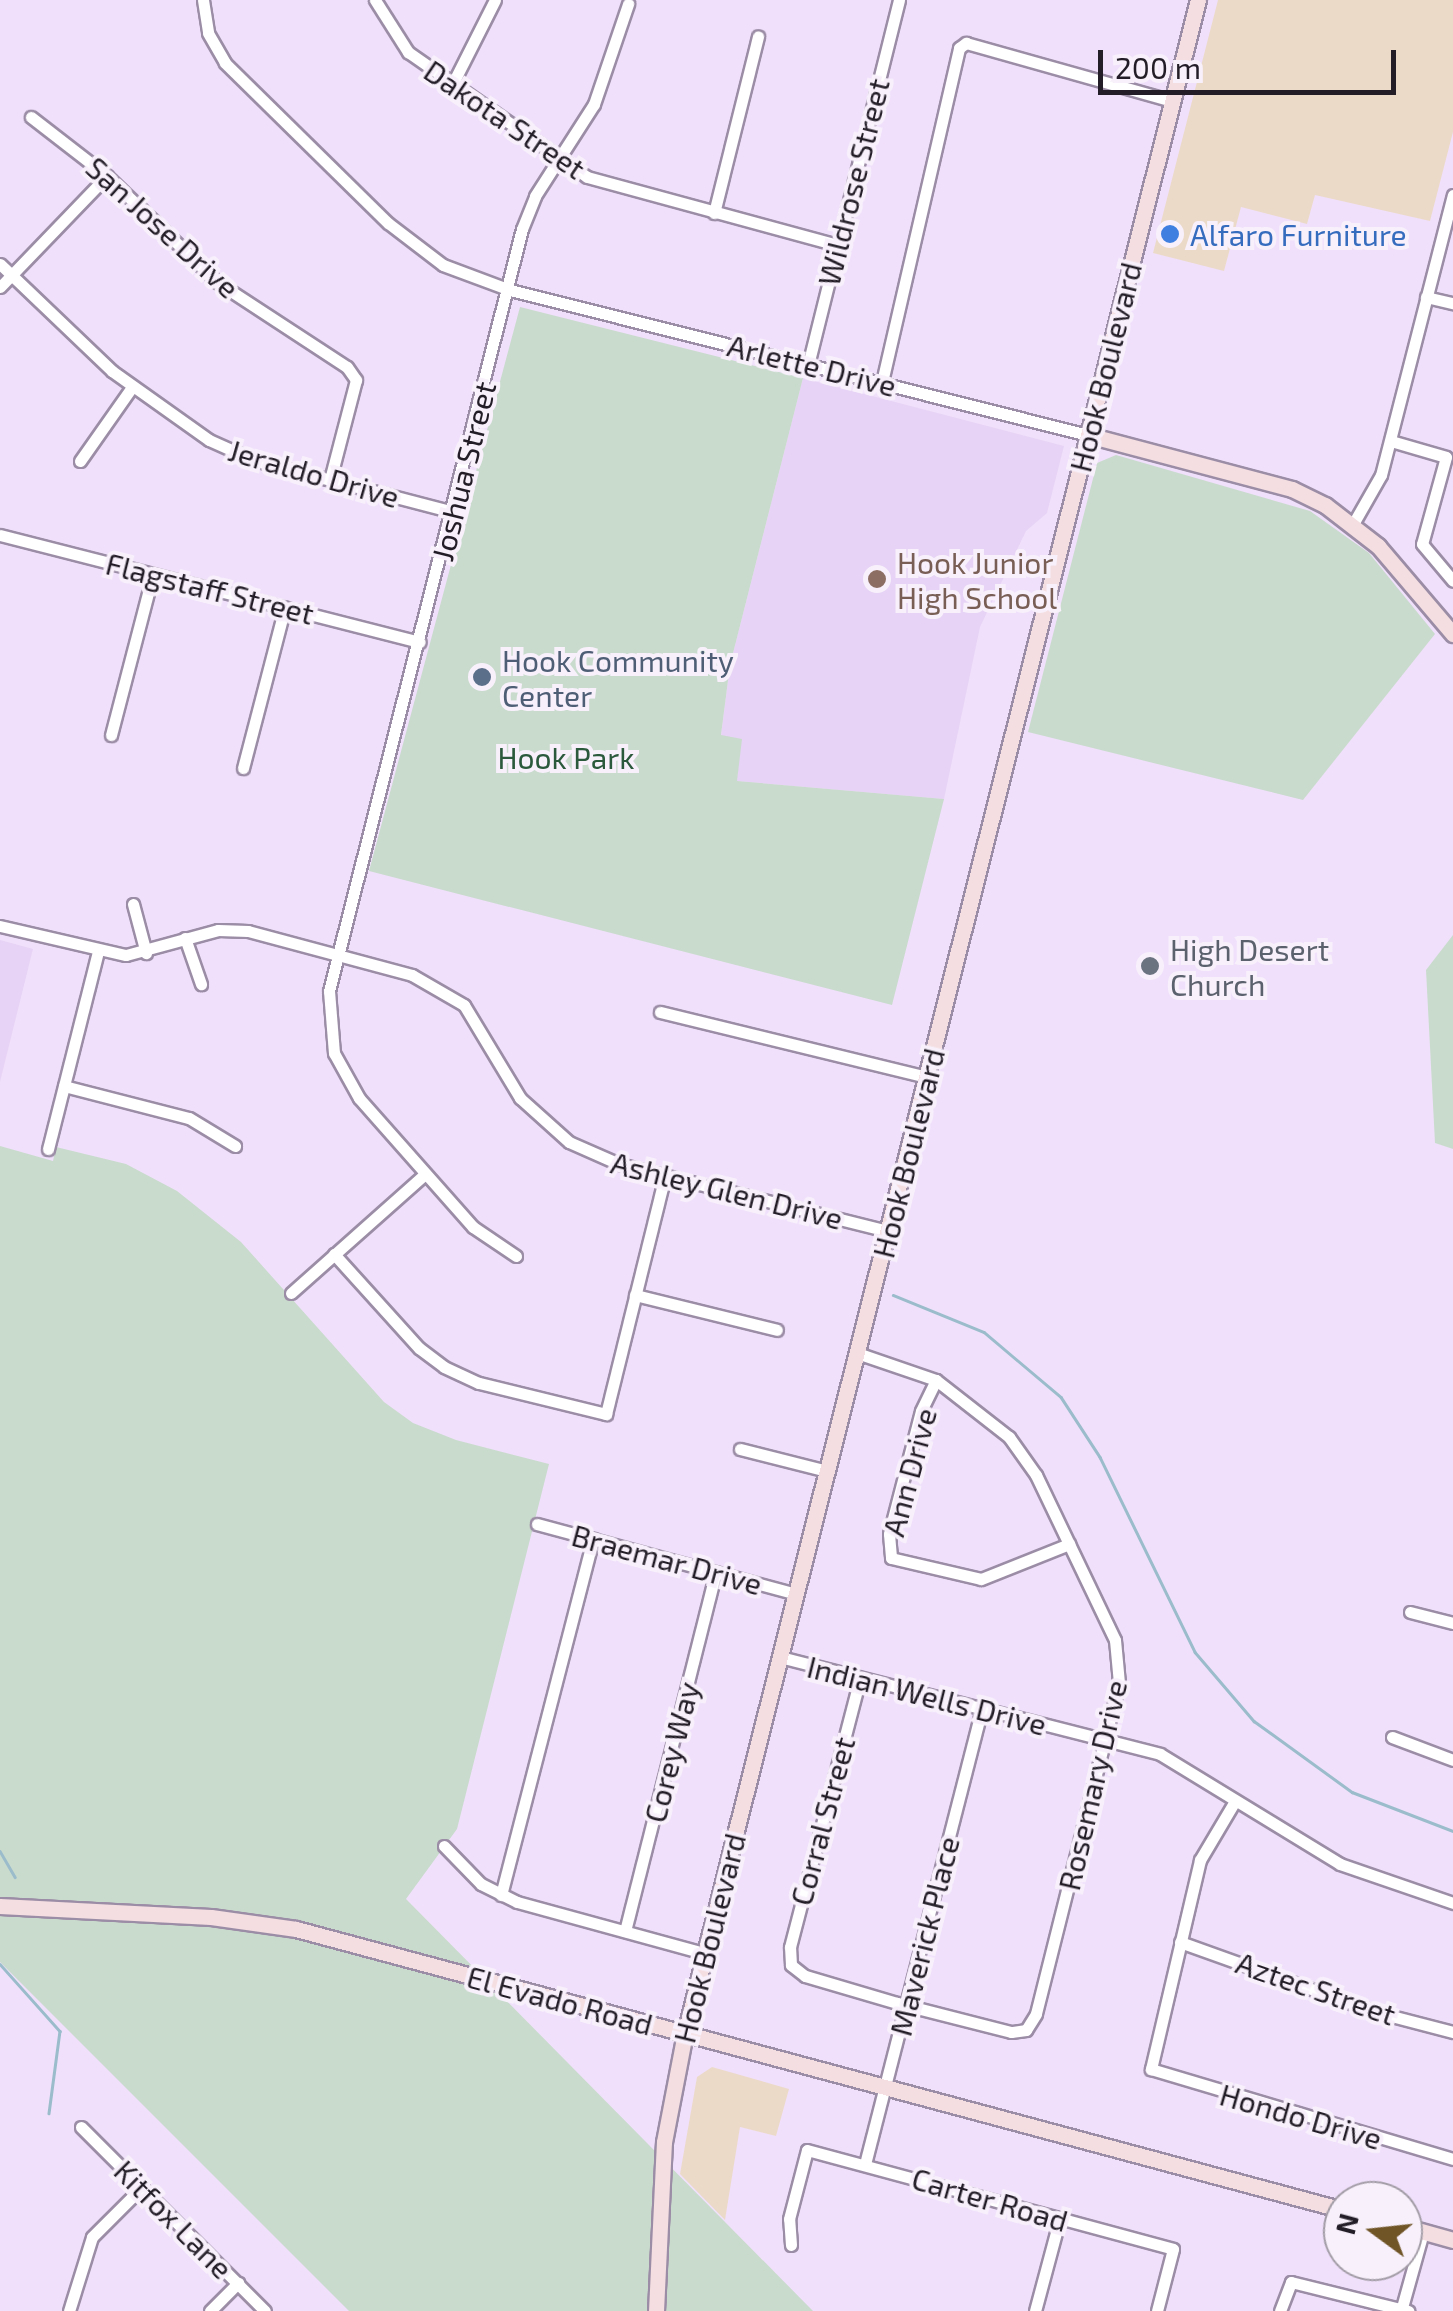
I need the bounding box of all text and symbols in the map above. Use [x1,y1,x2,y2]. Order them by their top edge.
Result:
scale bar [1103,30,1400,92]
text: 200 m [1115,49,1201,85]
street label: Dakota Street [418,52,592,186]
street label: Wildrose Street [810,75,896,289]
street label: San Jose Drive [79,149,247,305]
place label: Alfaro Furniture [1190,216,1407,252]
marker: Alfaro Furniture [1159,223,1181,245]
street label: Hook Boulevard [1062,258,1148,476]
street label: Arlette Drive [724,327,900,403]
street label: Joshua Street [423,378,503,564]
street label: Jeraldo Drive [225,431,403,515]
place label: Hook Junior High School [897,544,1057,614]
street label: Flagstaff Street [102,545,318,631]
marker: Hook Junior High School [866,568,888,590]
place label: Hook Community Center [502,642,734,712]
marker: Hook Community Center [471,666,493,688]
park label: Hook Park [497,739,635,775]
place label: High Desert Church [1170,931,1329,1002]
marker: High Desert Church [1139,955,1161,977]
street label: Hook Boulevard [865,1044,951,1262]
street label: Ashley Glen Drive [607,1144,847,1236]
street label: Ann Drive [875,1404,943,1540]
street label: Braemar Drive [568,1516,766,1602]
street label: Indian Wells Drive [804,1648,1050,1742]
street label: Rosemary Drive [1050,1676,1134,1894]
street label: Corey Way [636,1677,706,1827]
street label: Corral Street [782,1732,862,1910]
street label: Hook Boulevard [666,1829,752,2047]
street label: Maverick Place [882,1833,966,2039]
street label: Aztec Street [1232,1944,1400,2032]
street label: El Evado Road [463,1958,657,2042]
street label: Hondo Drive [1216,2076,1386,2156]
street label: Kitfox Lane [107,2152,241,2286]
street label: Carter Road [908,2160,1072,2238]
north arrow [1323,2181,1423,2281]
text: N [1327,2210,1365,2238]

